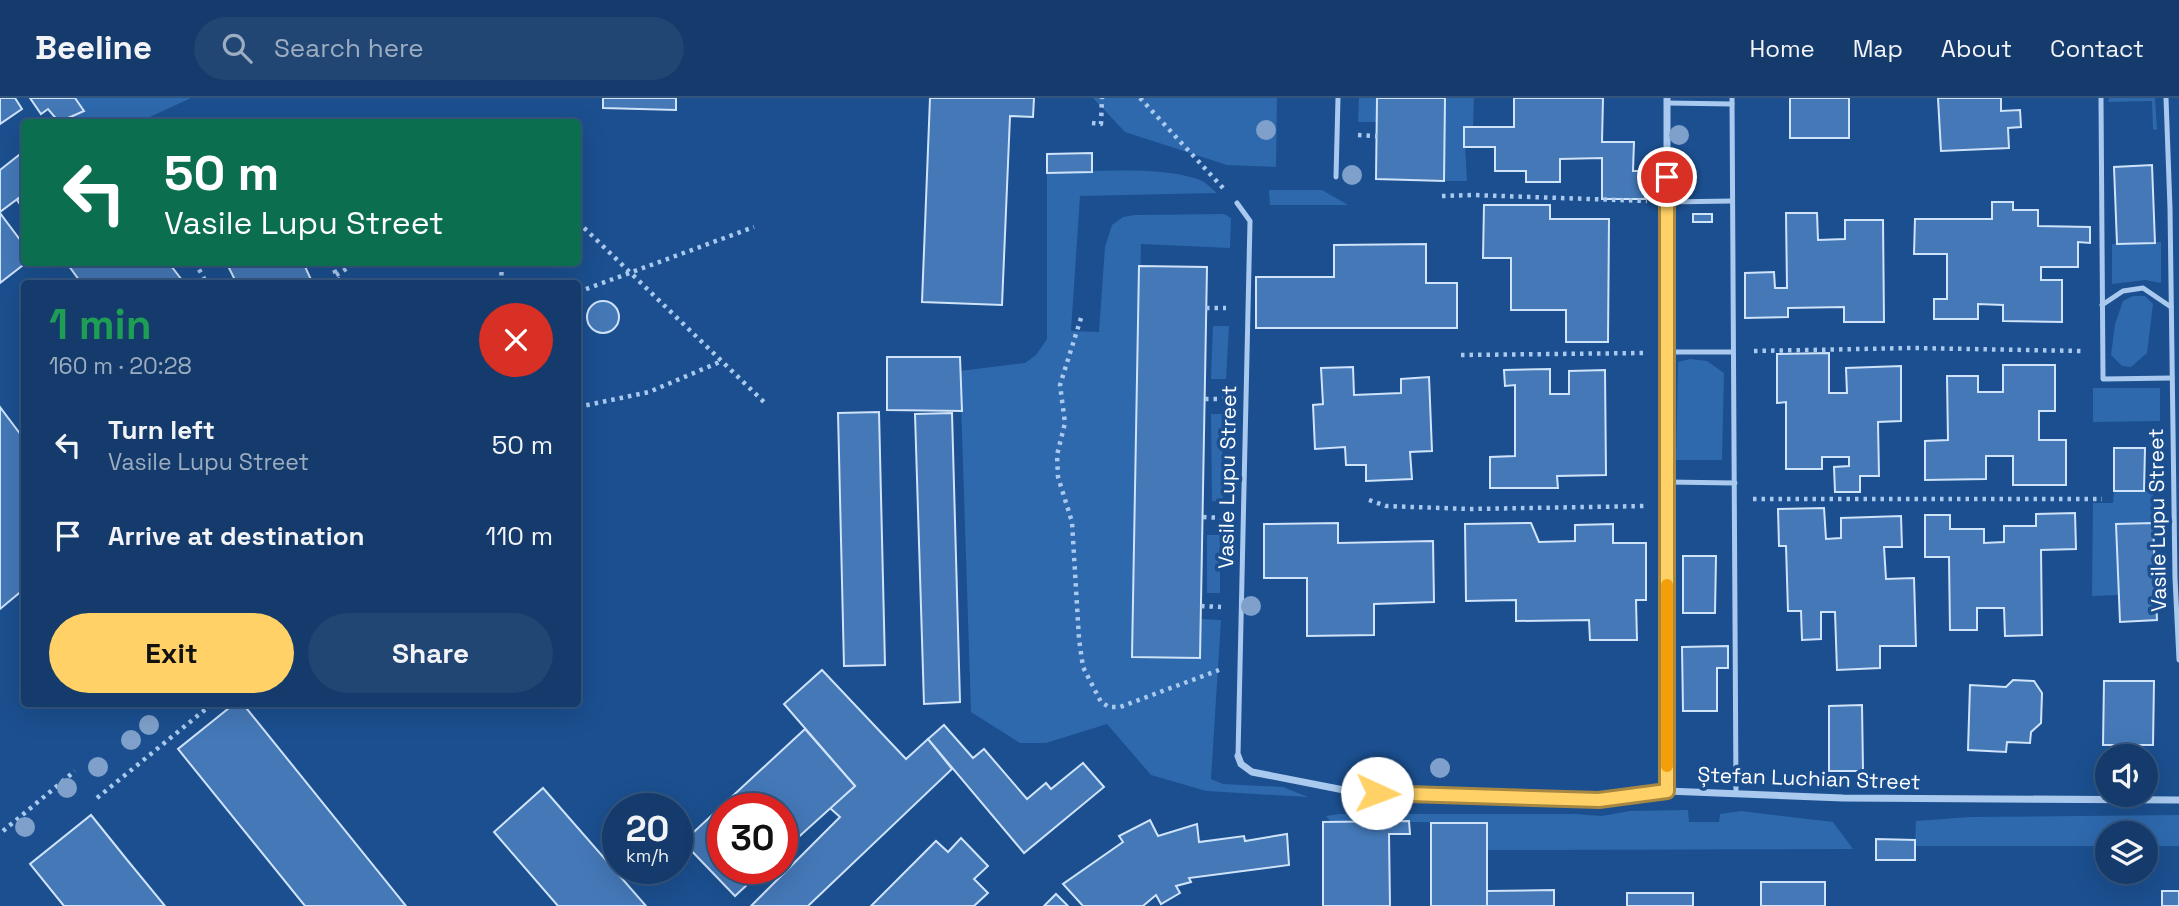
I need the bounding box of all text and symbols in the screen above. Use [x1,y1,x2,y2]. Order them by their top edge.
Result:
search box [194,17,684,80]
text: Beeline [35,27,152,69]
icon: search [218,29,256,67]
text: Search here [274,31,424,65]
text: Home [1749,33,1815,64]
text: Map [1853,33,1903,64]
text: About [1941,33,2012,64]
text: Contact [2050,33,2144,64]
text: 50 m [164,142,279,204]
icon: left [49,147,140,238]
pin [1637,147,1697,207]
icon: arrive [1648,158,1686,196]
text: Vasile Lupu Street [164,203,444,243]
text: 1 min [49,298,152,351]
button: close [479,303,553,377]
text: 160 m · 20:28 [49,351,192,381]
street label: Vasile Lupu Street [1212,385,1242,569]
text: Turn left [108,413,215,447]
icon: left [49,426,87,464]
text: 50 m [492,428,553,462]
street label: Vasile Lupu Street [2142,428,2172,612]
text: Vasile Lupu Street [108,447,309,477]
icon: arrive [49,517,87,555]
text: Arrive at destination [108,519,365,553]
text: 110 m [486,519,553,553]
button: Exit [49,613,294,693]
button: Share [308,613,553,693]
map controls [2095,744,2158,884]
button: sound [2095,744,2158,807]
position arrow [1340,756,1414,830]
street label: Ștefan Luchian Street [1697,761,1921,795]
speed limit sign: 30 [707,793,798,884]
text: 20 [626,807,669,851]
button: layers [2095,821,2158,884]
text: km/h [626,844,669,867]

